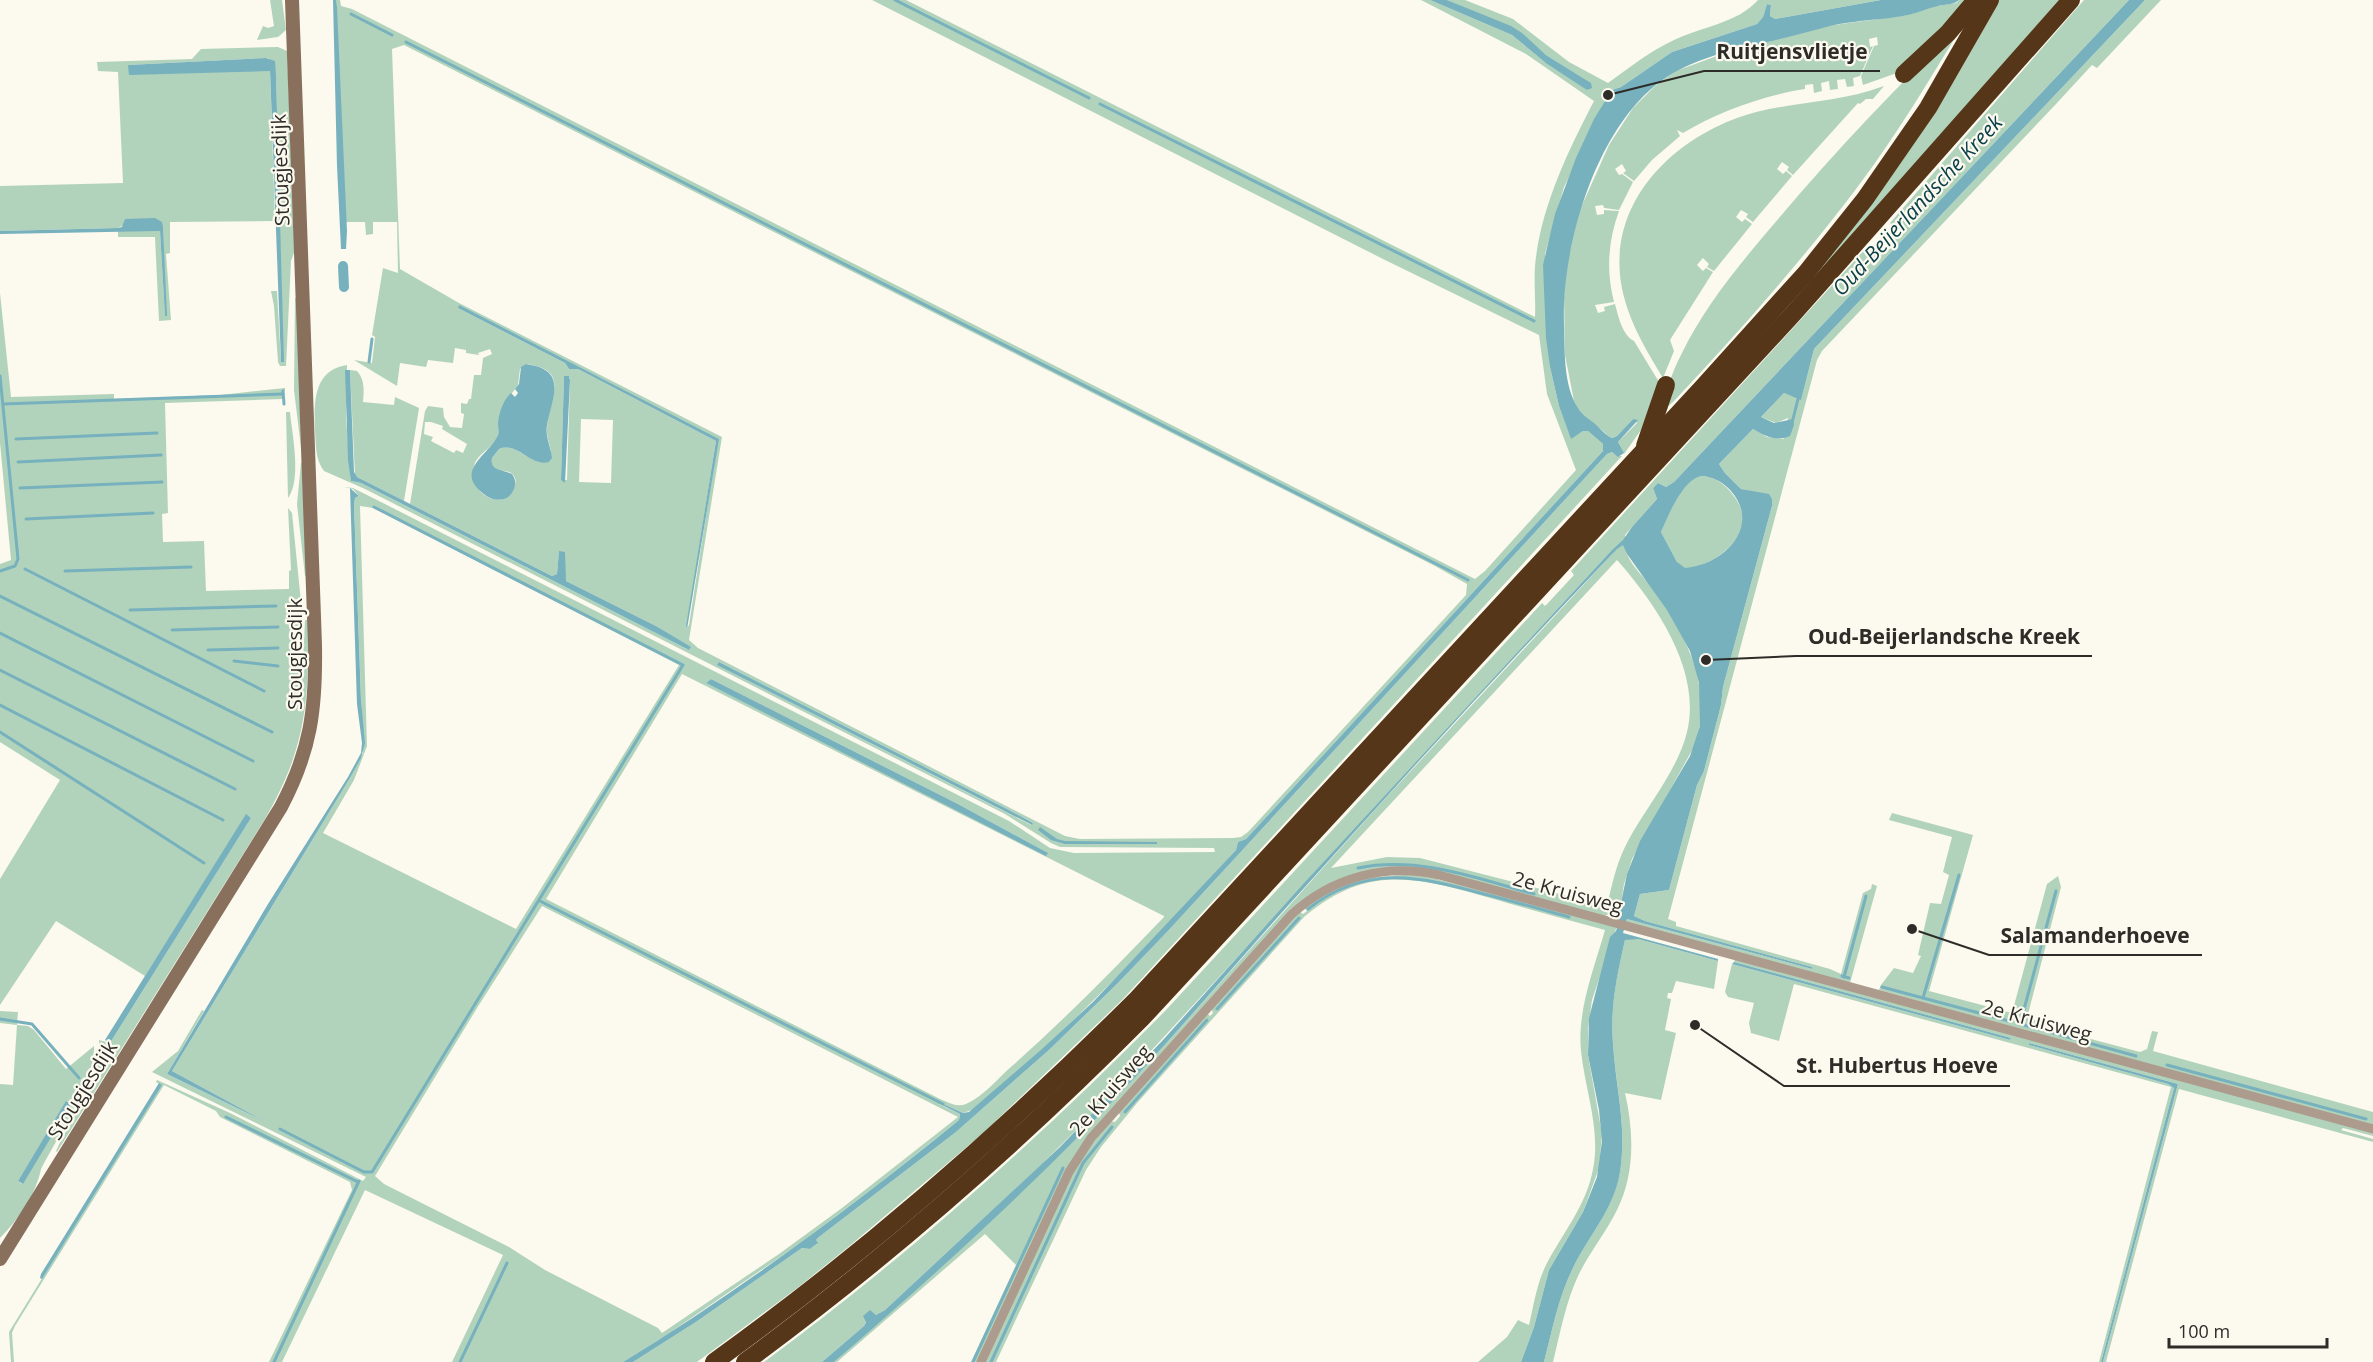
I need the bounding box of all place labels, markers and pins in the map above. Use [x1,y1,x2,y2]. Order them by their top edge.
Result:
callout: Ruitjensvlietje [1704,32,1880,71]
callout: Oud-Beijerlandsche Kreek [1796,617,2092,656]
callout: Salamanderhoeve [1989,916,2202,955]
callout: St. Hubertus Hoeve [1784,1047,2010,1086]

